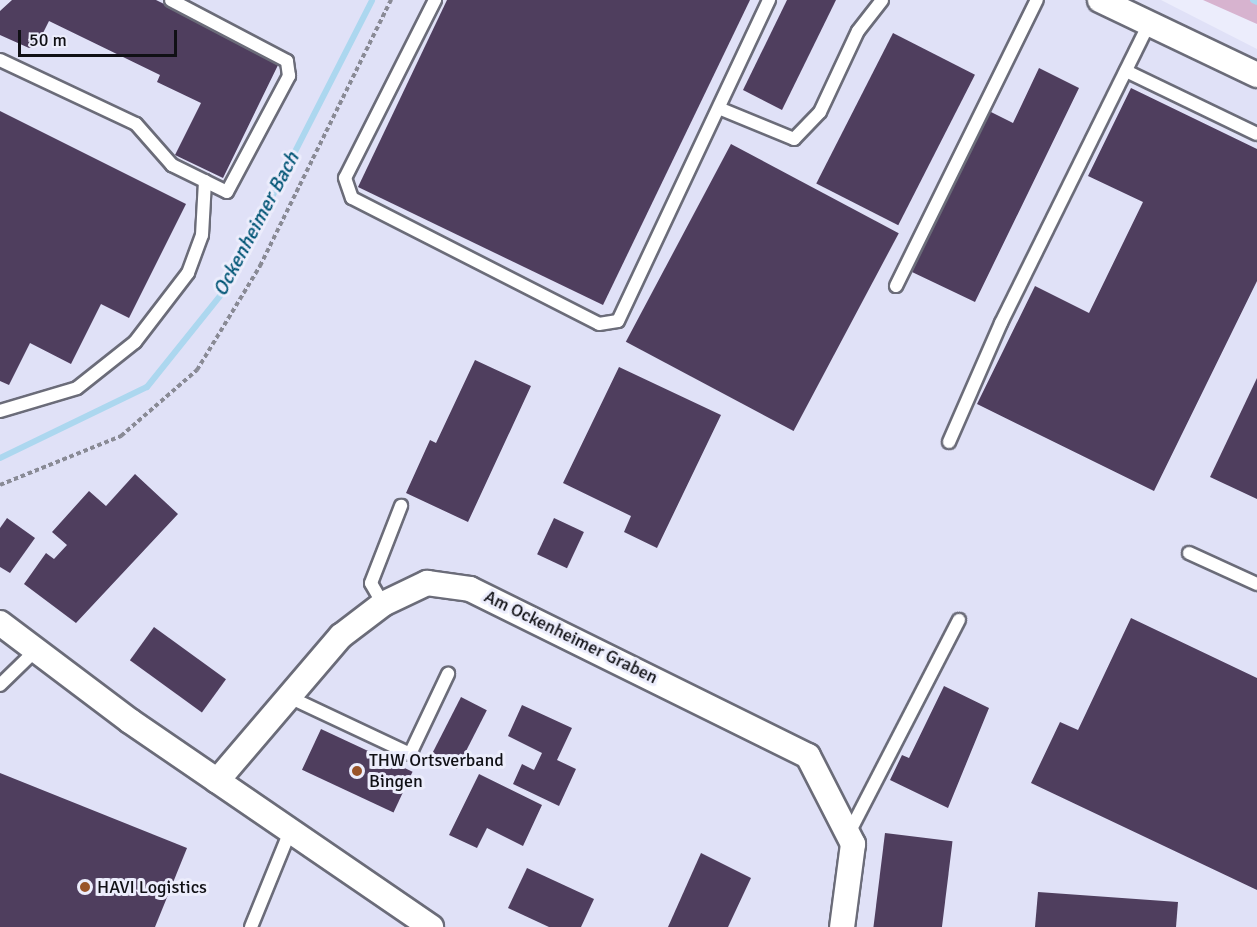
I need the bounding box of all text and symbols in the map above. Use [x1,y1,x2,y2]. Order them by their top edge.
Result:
scale bar [21,18,180,56]
text: 50 m [29,29,67,51]
water label: Ockenheimer Bach [208,148,304,300]
street label: Am Ockenheimer Graben [481,586,661,688]
place label: THW Ortsverband Bingen [369,750,504,792]
marker: THW Ortsverband Bingen [350,764,364,778]
place label: HAVI Logistics [97,876,207,898]
marker: HAVI Logistics [78,880,92,894]

